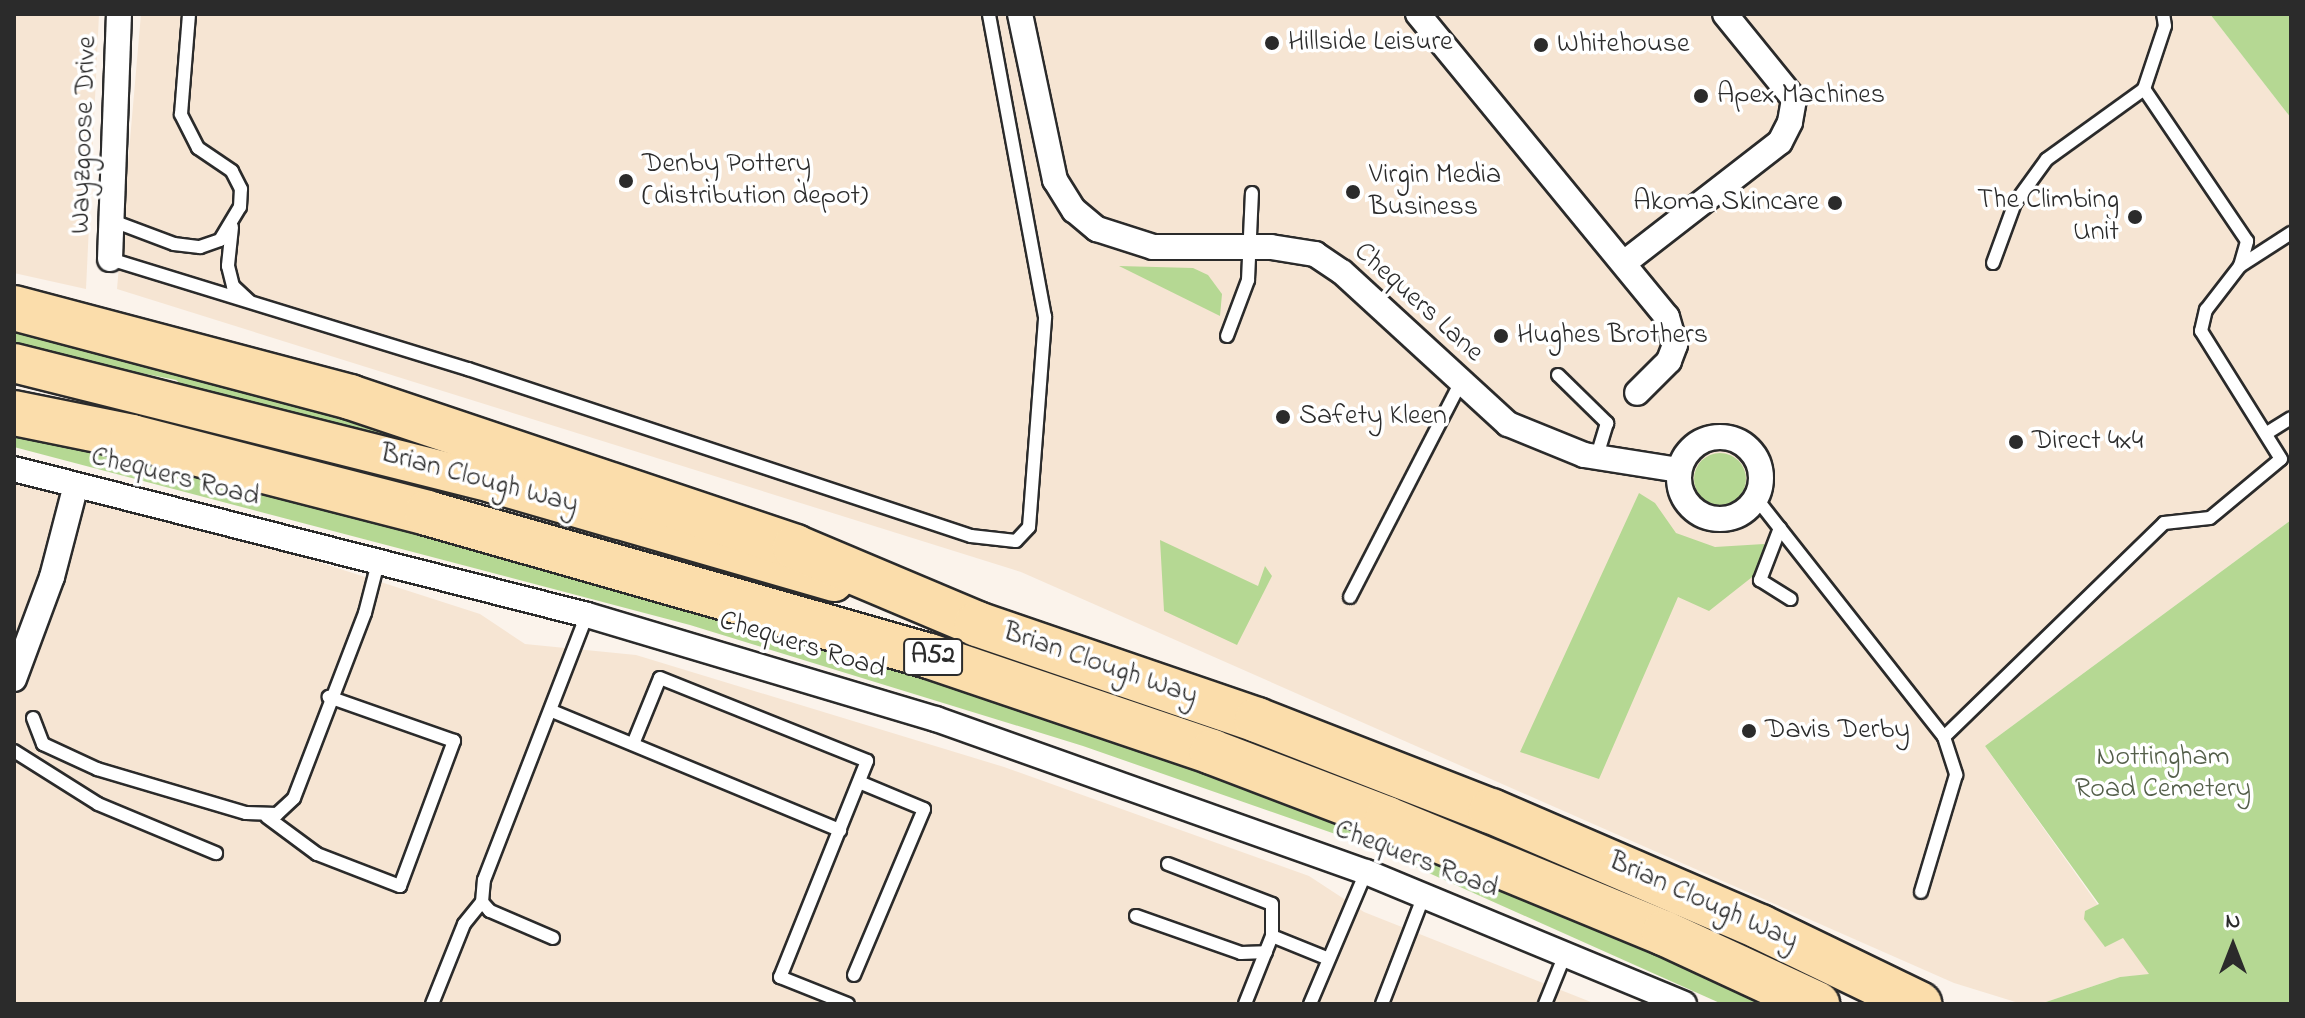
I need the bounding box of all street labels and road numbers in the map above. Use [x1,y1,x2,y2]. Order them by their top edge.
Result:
street label: Wayzgoose Drive [65,35,105,235]
street label: Chequers Lane [1346,236,1490,370]
street label: Brian Clough Way [377,437,581,523]
street label: Chequers Road [87,441,263,515]
street label: Chequers Road [715,605,889,687]
street label: Brian Clough Way [998,616,1202,714]
road number: A52 [903,635,963,679]
street label: Chequers Road [1330,813,1502,907]
street label: Brian Clough Way [1603,845,1803,959]

